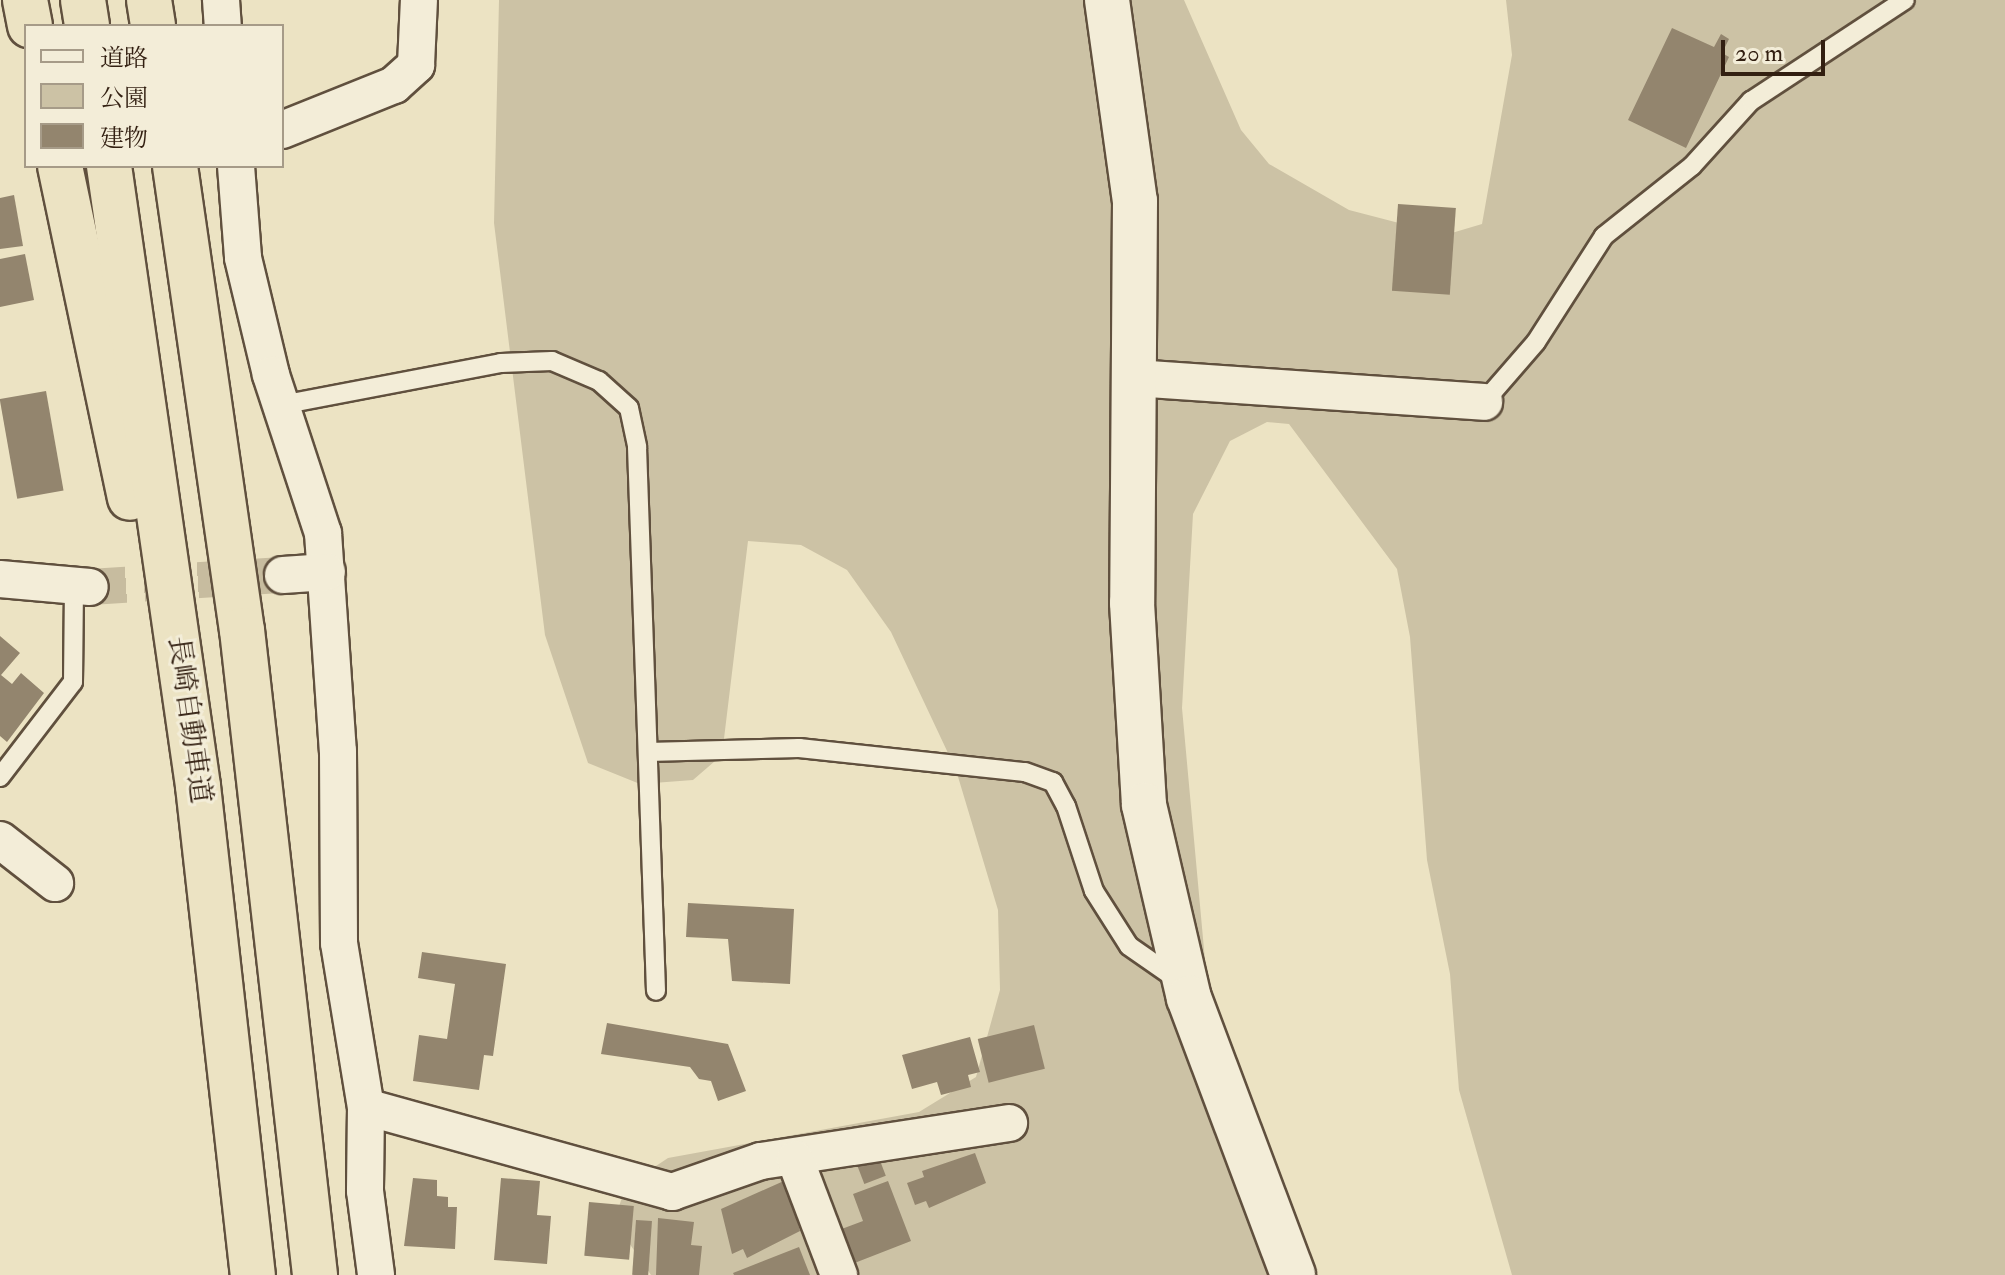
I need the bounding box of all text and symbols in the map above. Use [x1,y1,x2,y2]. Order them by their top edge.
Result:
legend [24,24,284,168]
scale bar [1725,24,1829,74]
text: 20 m [1735,38,1783,69]
text: 道路 [100,43,148,74]
text: 公園 [100,83,148,114]
text: 建物 [100,123,148,154]
street label: 長崎自動車道 [161,634,217,806]

